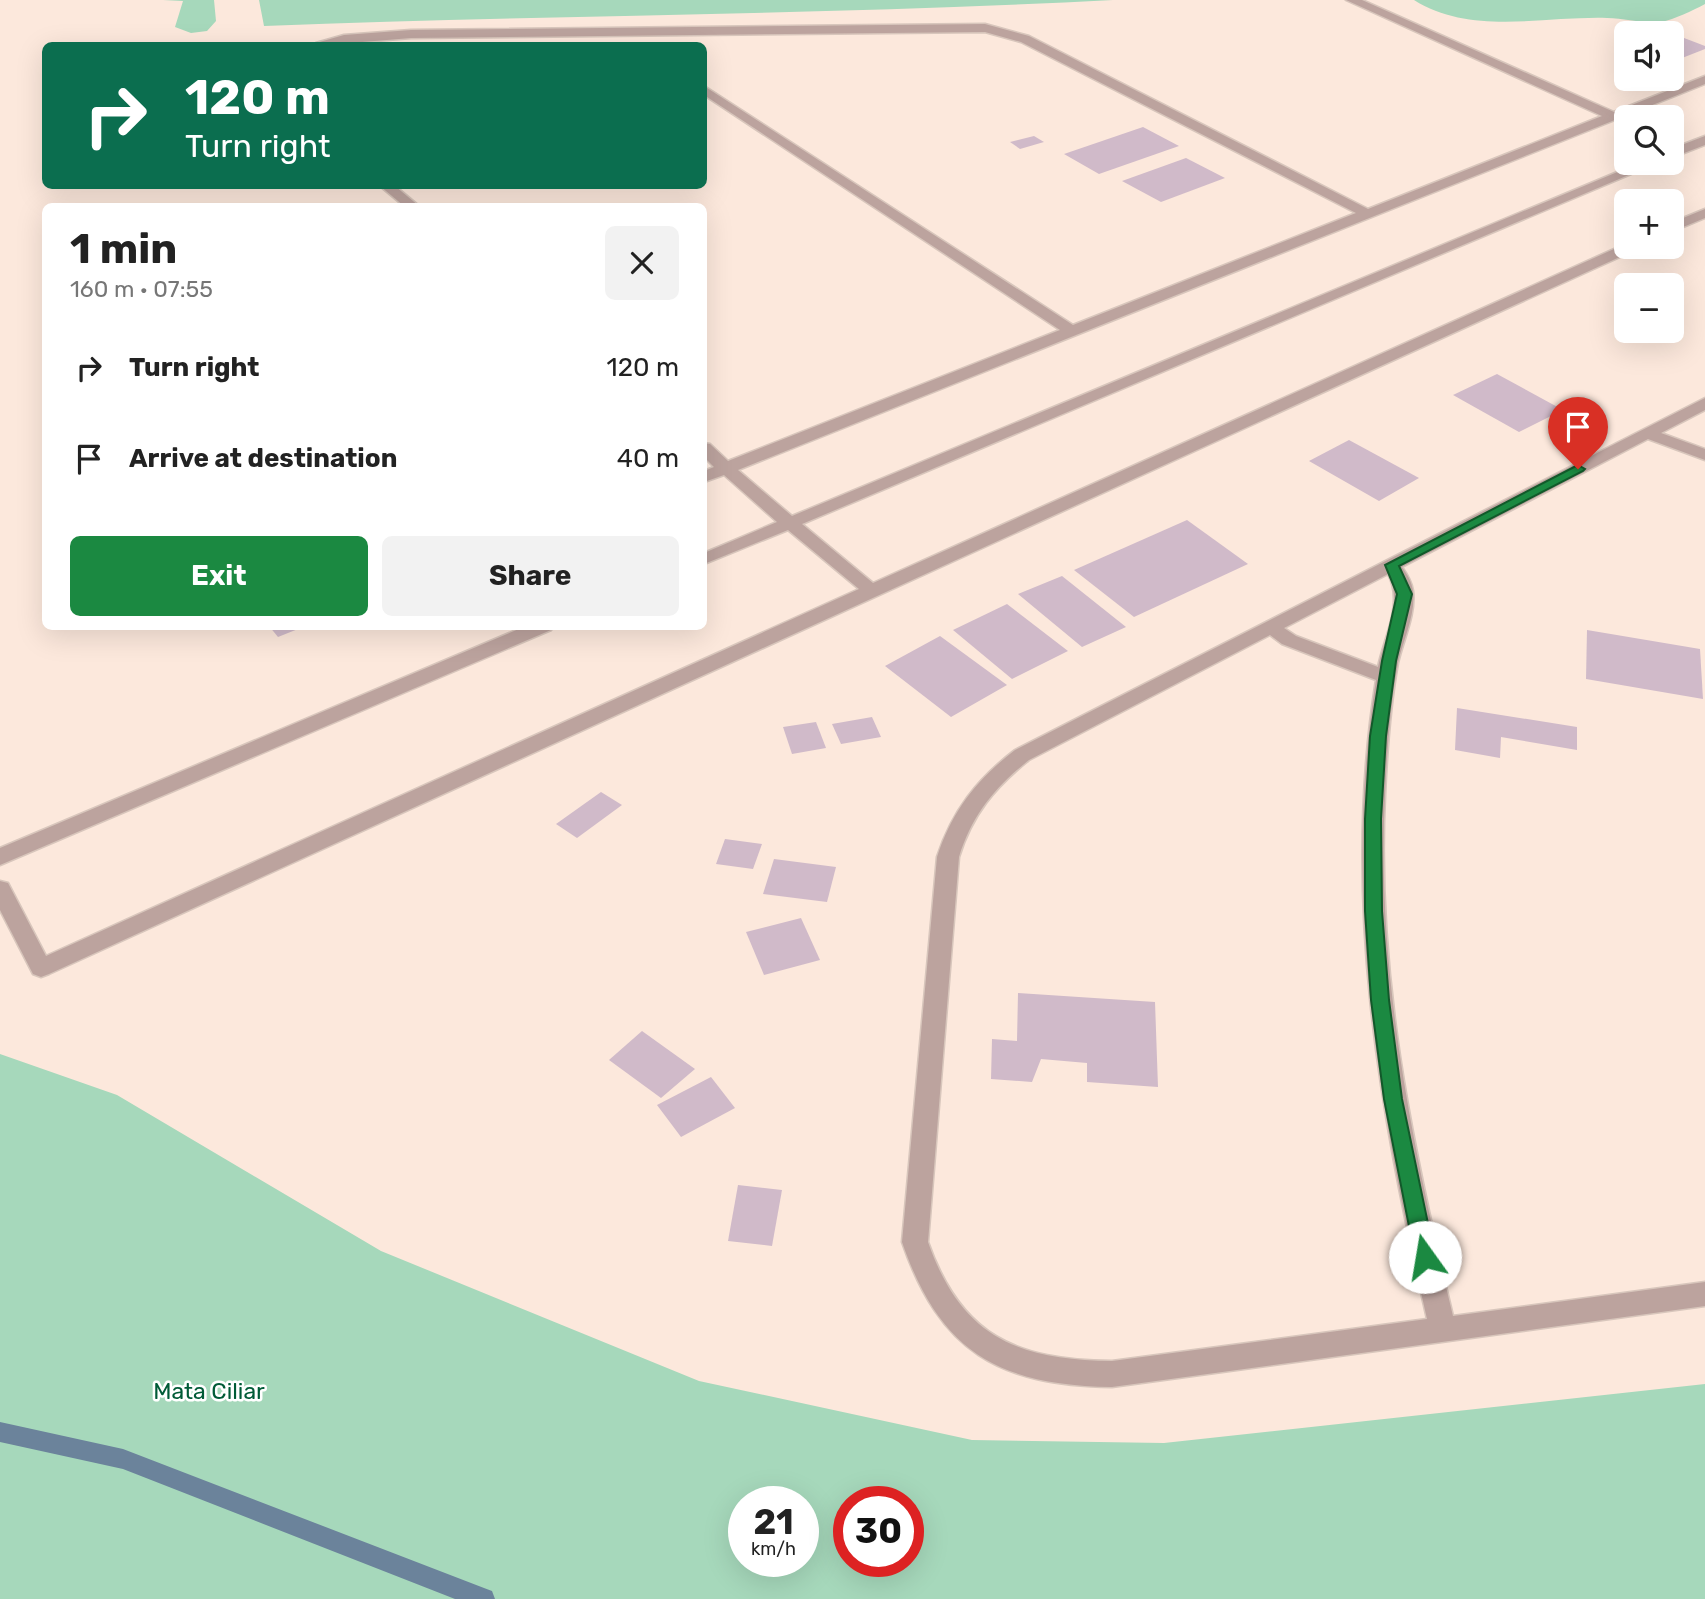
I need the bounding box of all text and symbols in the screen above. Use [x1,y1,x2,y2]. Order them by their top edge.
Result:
map controls [1614,21,1684,343]
button: sound [1614,21,1684,91]
text: 120 m [185,68,330,126]
icon: right [70,70,161,161]
button: search [1614,105,1684,175]
text: Turn right [185,127,330,165]
button: + [1614,189,1684,259]
text: 1 min [70,224,177,274]
button: close [605,226,679,300]
button: − [1614,273,1684,343]
text: 160 m · 07:55 [70,275,213,303]
icon: right [70,349,108,387]
text: Turn right [129,352,259,383]
text: 120 m [607,352,679,383]
pin [1548,397,1608,469]
icon: arrive [1559,408,1597,446]
icon: arrive [70,440,108,478]
text: Arrive at destination [129,443,397,474]
text: 40 m [617,443,679,474]
button: Exit [70,536,368,616]
button: Share [382,536,679,616]
position arrow [1388,1220,1462,1294]
park label: Mata Ciliar [153,1377,265,1405]
speed limit sign: 30 [833,1486,924,1577]
text: 21 [753,1501,794,1543]
text: km/h [751,1538,796,1560]

